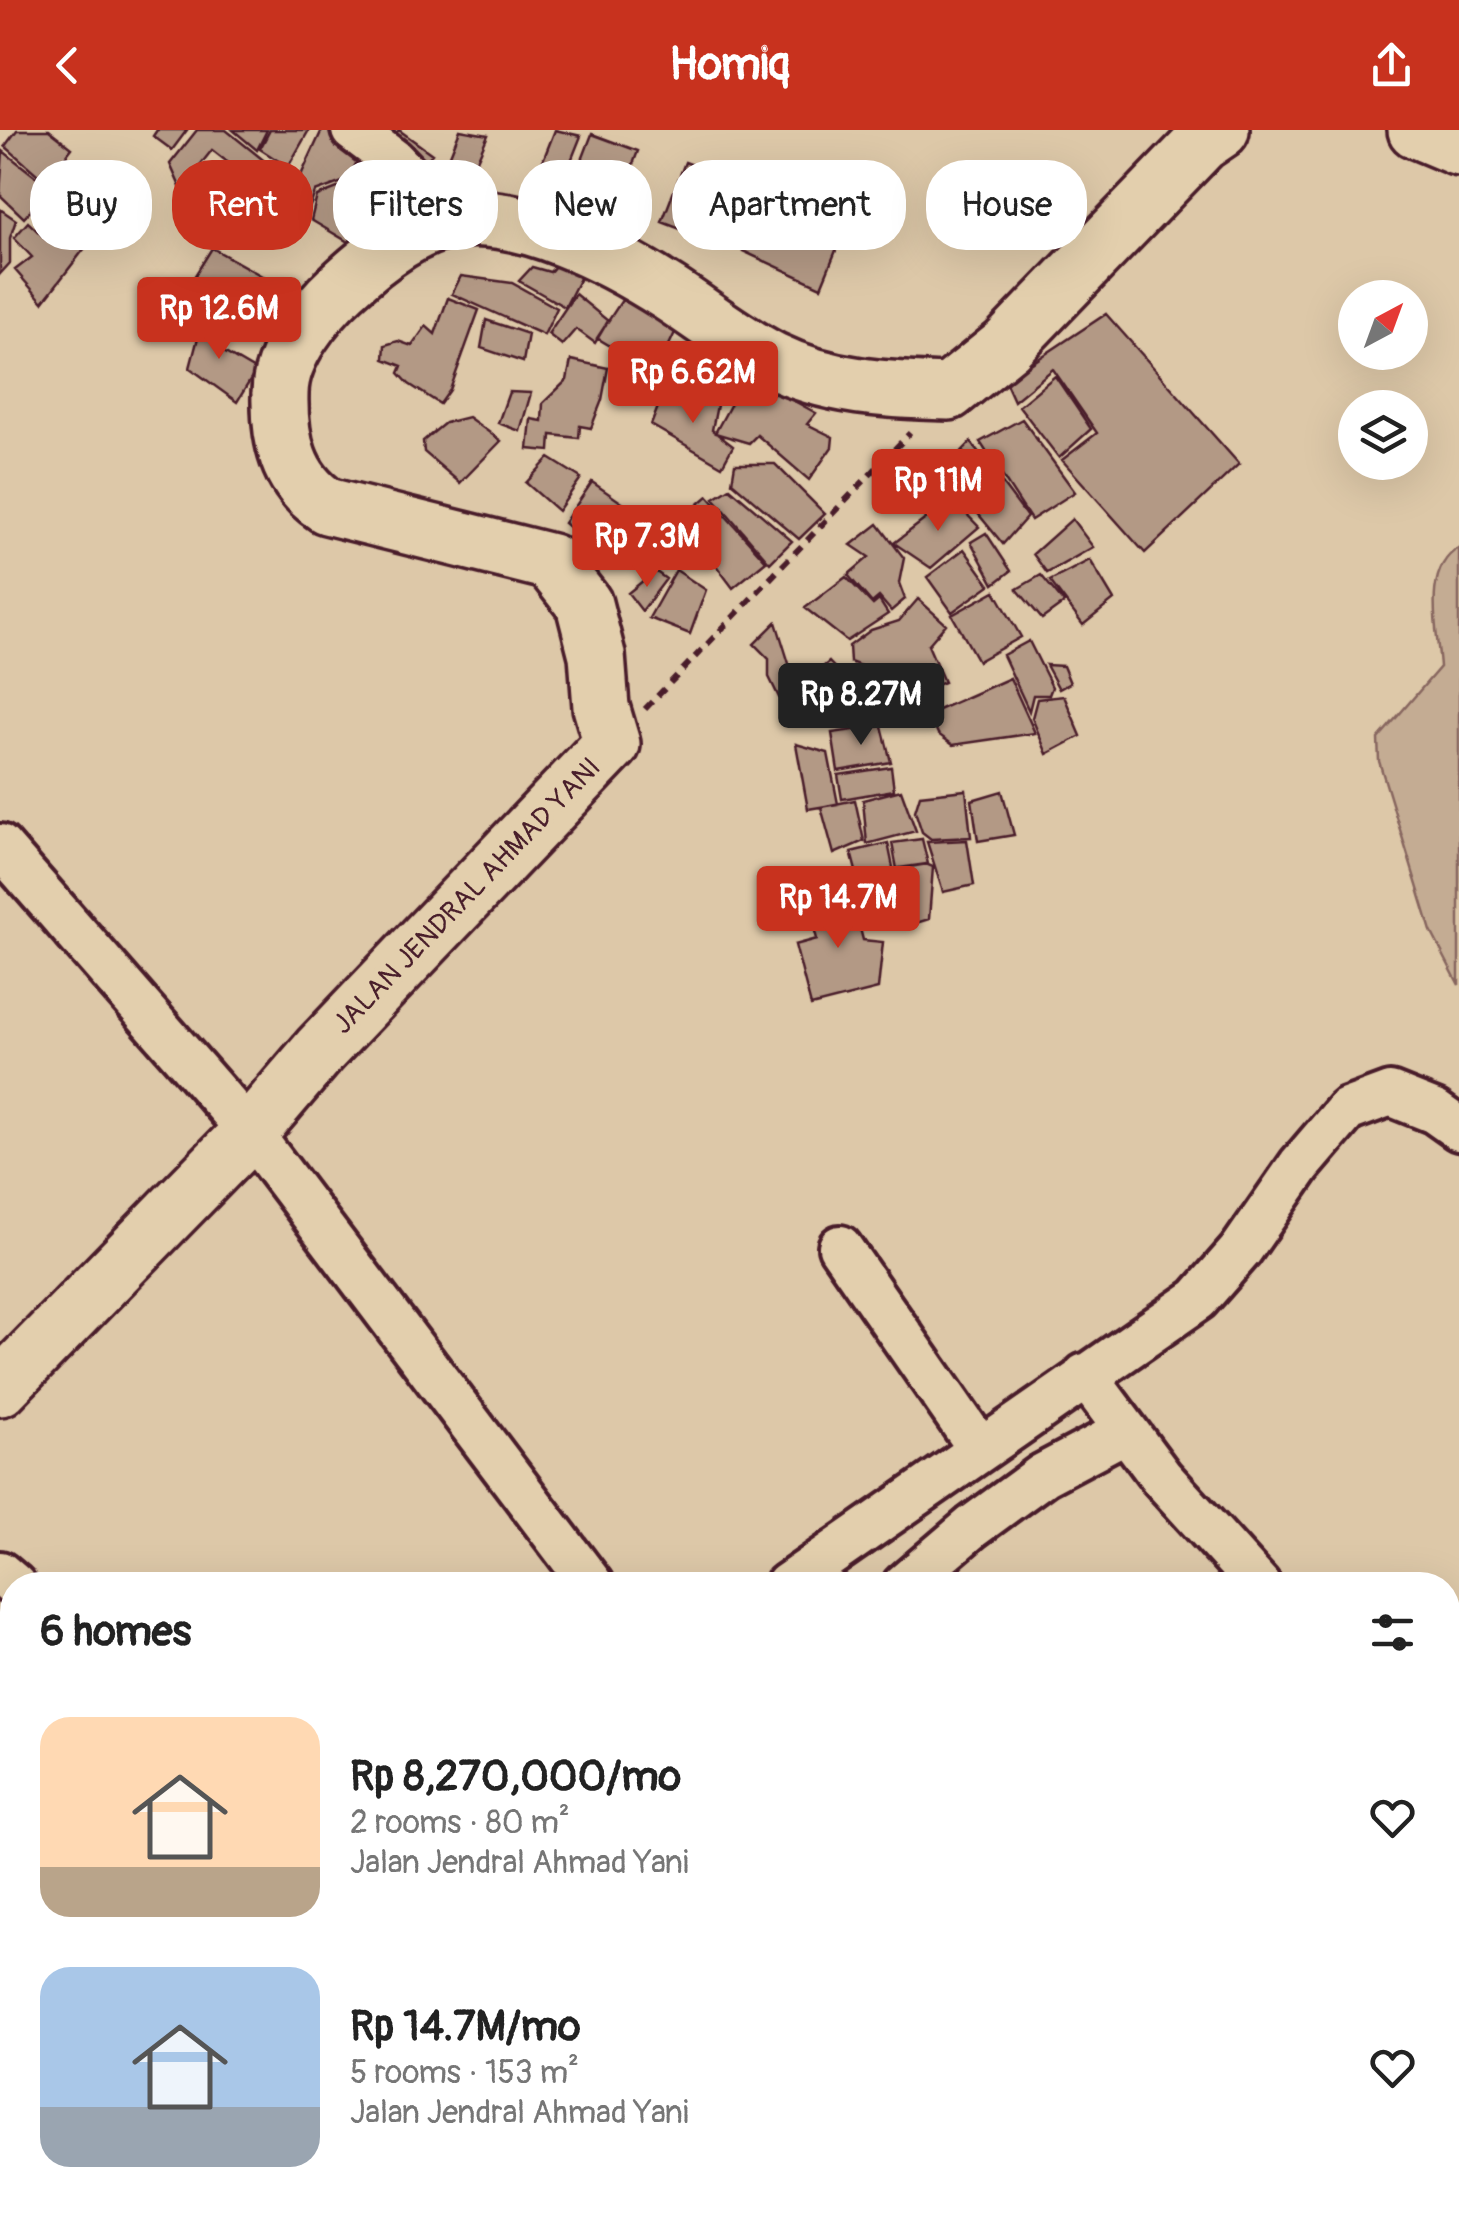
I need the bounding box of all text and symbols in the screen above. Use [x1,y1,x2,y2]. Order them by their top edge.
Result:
text: Homiq [669,37,790,93]
icon: back [40,38,95,93]
icon: share [1364,38,1419,93]
chip: Buy [30,160,152,250]
chip: Rent [172,160,313,250]
chip: Filters [333,160,498,250]
chip: New [518,160,652,250]
chip: Apartment [672,160,906,250]
chip: House [926,160,1087,250]
pin: Rp 12.6M [116,277,322,362]
north arrow [1338,280,1428,370]
map controls [1338,280,1428,480]
text: Rp 12.6M [159,289,279,329]
pin: Rp 6.62M [590,341,796,426]
text: Rp 6.62M [630,353,756,393]
button: layers [1338,390,1428,480]
pin: Rp 11M [857,449,1019,534]
text: Rp 11M [894,461,982,501]
pin: Rp 7.3M [555,505,739,590]
text: Rp 7.3M [594,517,700,557]
pin: Rp 8.27M [758,663,964,748]
text: Rp 8.27M [800,675,922,715]
street label: JALAN JENDRAL AHMAD YANI [326,750,608,1042]
pin: Rp 14.7M [735,866,941,951]
text: Rp 14.7M [779,878,897,918]
icon: filters [1365,1605,1420,1660]
text: 6 homes [40,1606,191,1658]
text: Rp 8,270,000/mo [350,1751,681,1803]
icon: home [120,1757,240,1877]
icon: heart [1365,1790,1420,1845]
text: 2 rooms · 80 m² [350,1803,570,1843]
text: Jalan Jendral Ahmad Yani [350,1843,689,1883]
text: Rp 14.7M/mo [350,2001,581,2053]
icon: home [120,2007,240,2127]
icon: heart [1365,2040,1420,2095]
text: 5 rooms · 153 m² [350,2053,579,2093]
text: Jalan Jendral Ahmad Yani [350,2093,689,2133]

